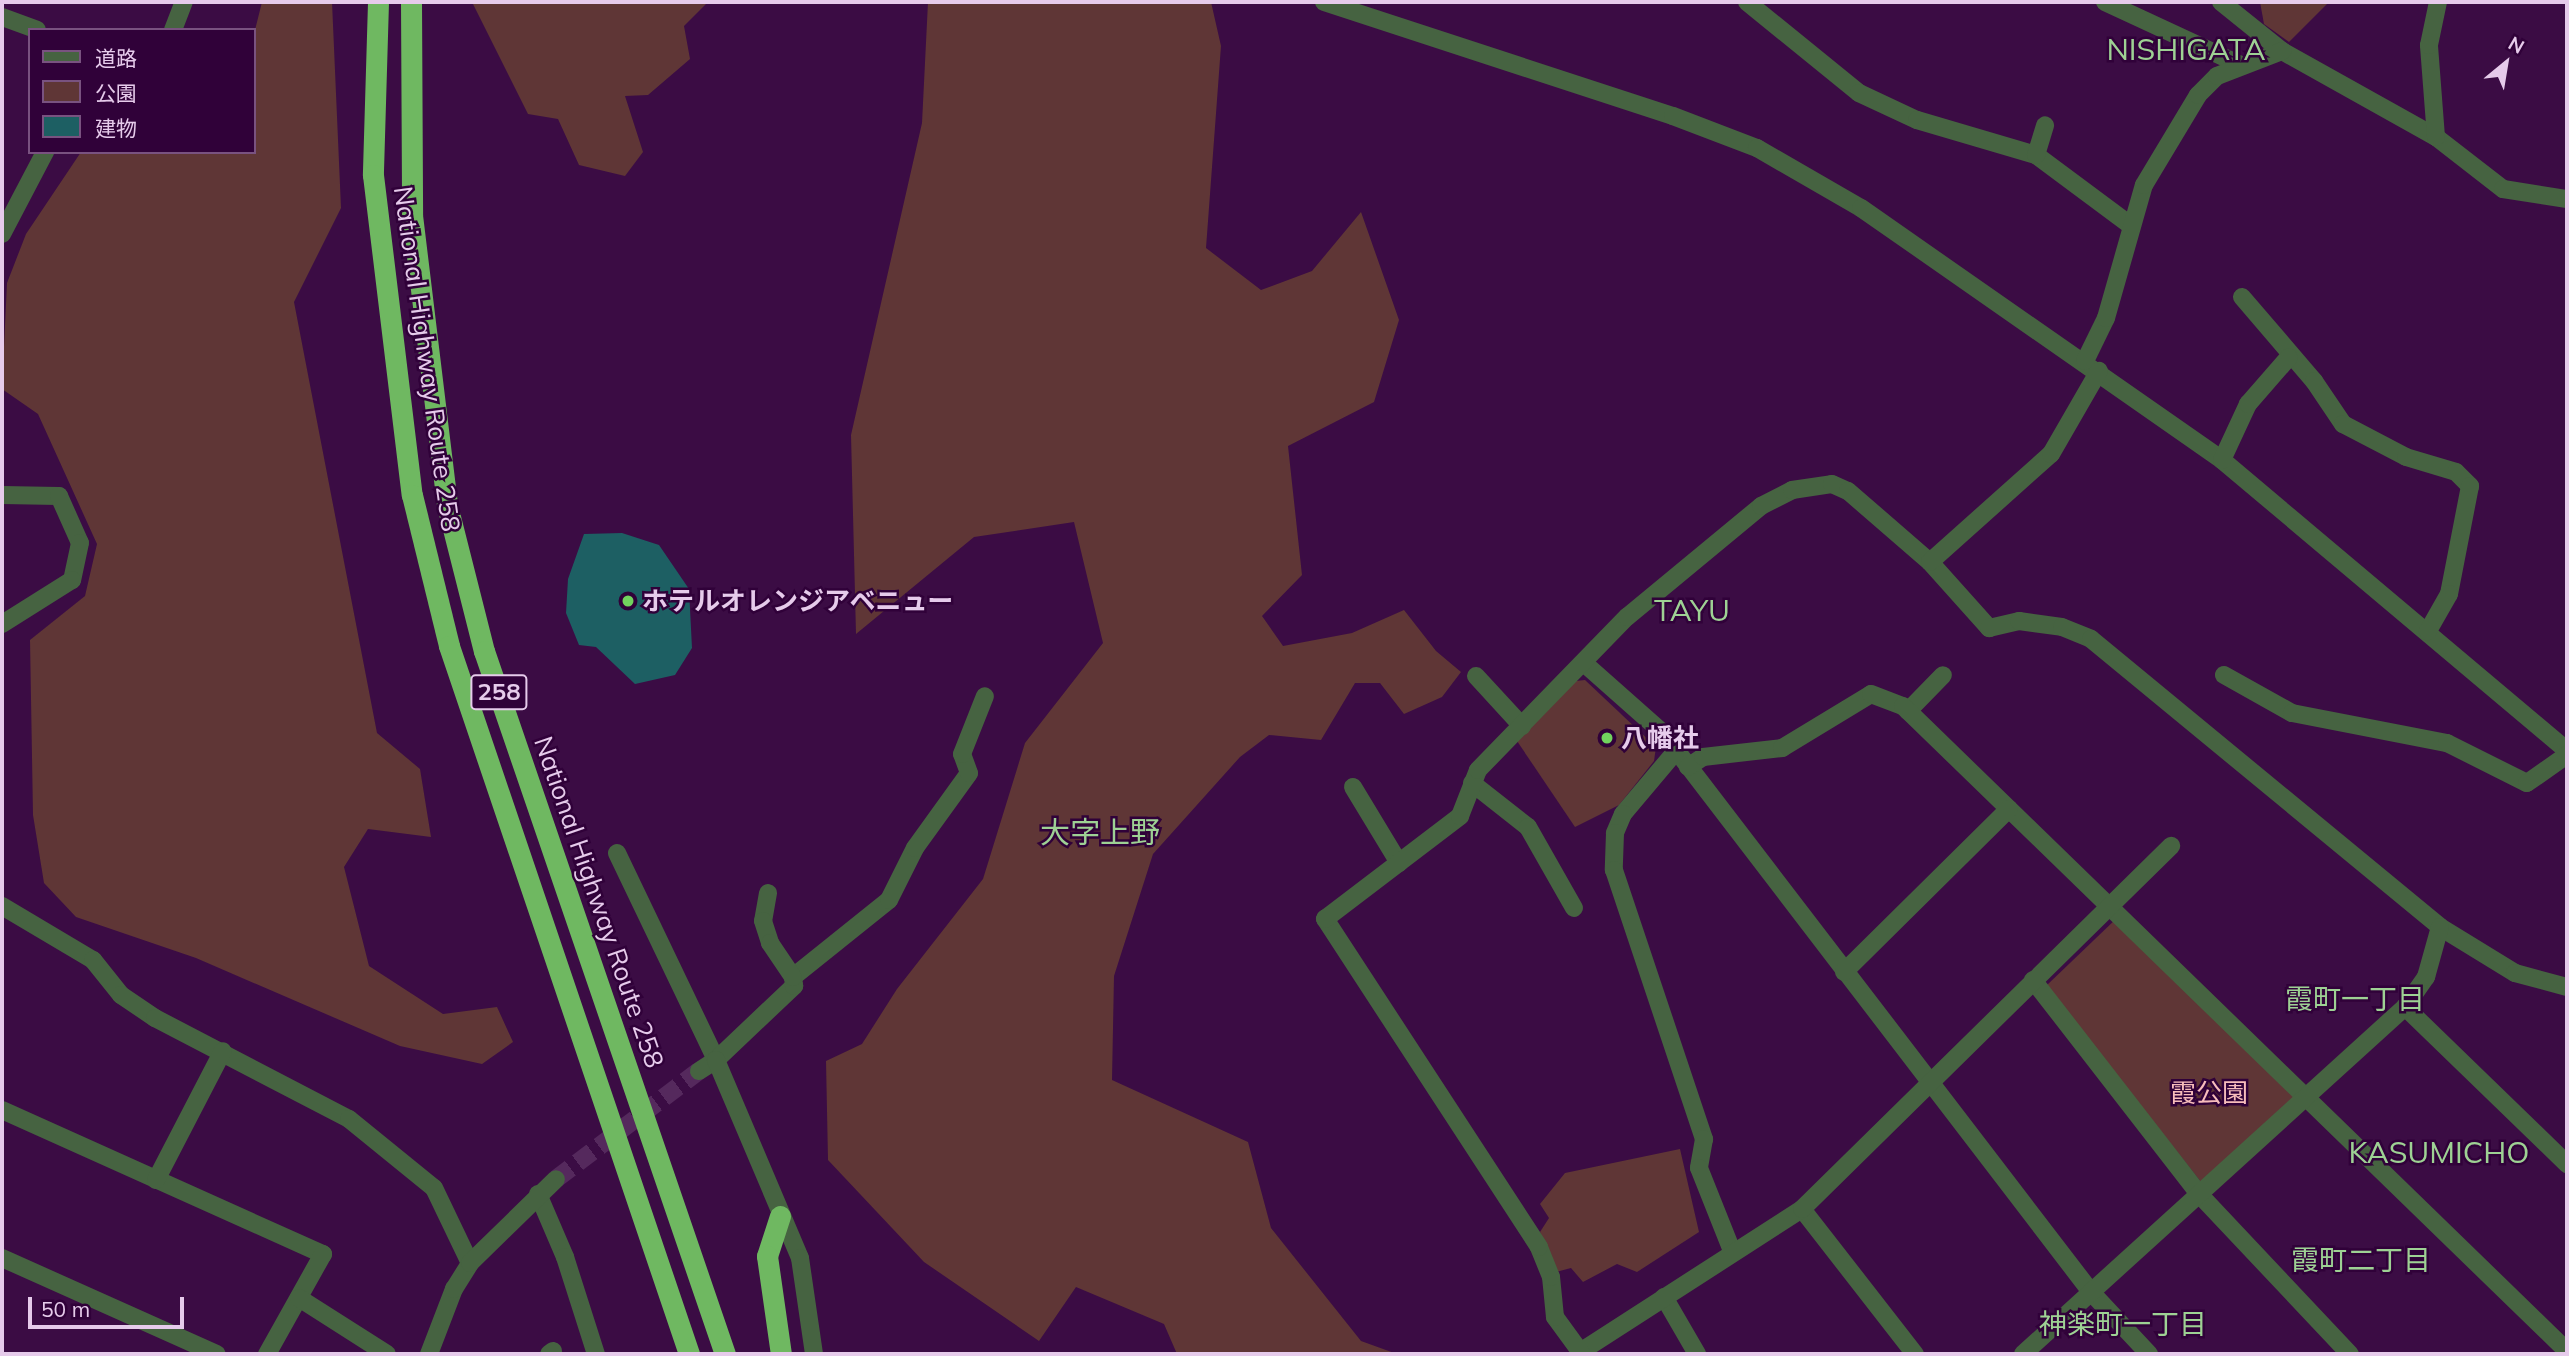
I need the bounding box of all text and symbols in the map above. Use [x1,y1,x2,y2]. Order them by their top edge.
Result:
legend [28,28,256,154]
north arrow [2471,28,2541,98]
district label: NISHIGATA [2099,31,2273,67]
text: N [2504,31,2529,59]
text: 道路 [95,45,137,71]
text: 公園 [95,80,137,106]
text: 建物 [95,115,137,141]
street label: National Highway Route 258 [387,184,467,534]
place label: ホテルオレンジアベニュー [642,585,954,617]
district label: TAYU [1650,592,1734,628]
marker: ホテルオレンジアベニュー [620,593,636,609]
road number: 258 [469,672,529,712]
place label: 八幡社 [1621,722,1699,754]
marker: 八幡社 [1599,730,1615,746]
street label: National Highway Route 258 [528,732,670,1072]
district label: 大字上野 [1040,814,1160,850]
district label: 霞町一丁目 [2285,982,2425,1016]
park label: 霞公園 [2170,1077,2248,1109]
district label: KASUMICHO [2341,1134,2537,1170]
district label: 霞町二丁目 [2291,1243,2431,1277]
scale bar [32,1282,187,1326]
text: 50 m [41,1296,90,1322]
district label: 神楽町一丁目 [2039,1307,2207,1341]

